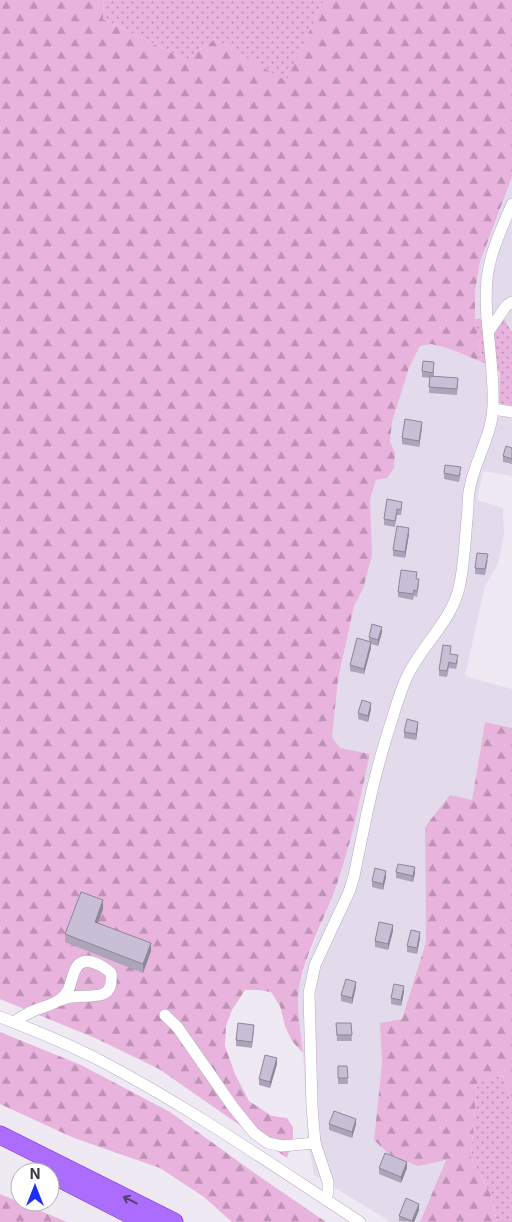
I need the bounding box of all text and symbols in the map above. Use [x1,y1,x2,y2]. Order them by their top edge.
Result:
north arrow [10,1162,60,1212]
text: N [30,1165,40,1182]
one-way arrow [123,1195,138,1204]

